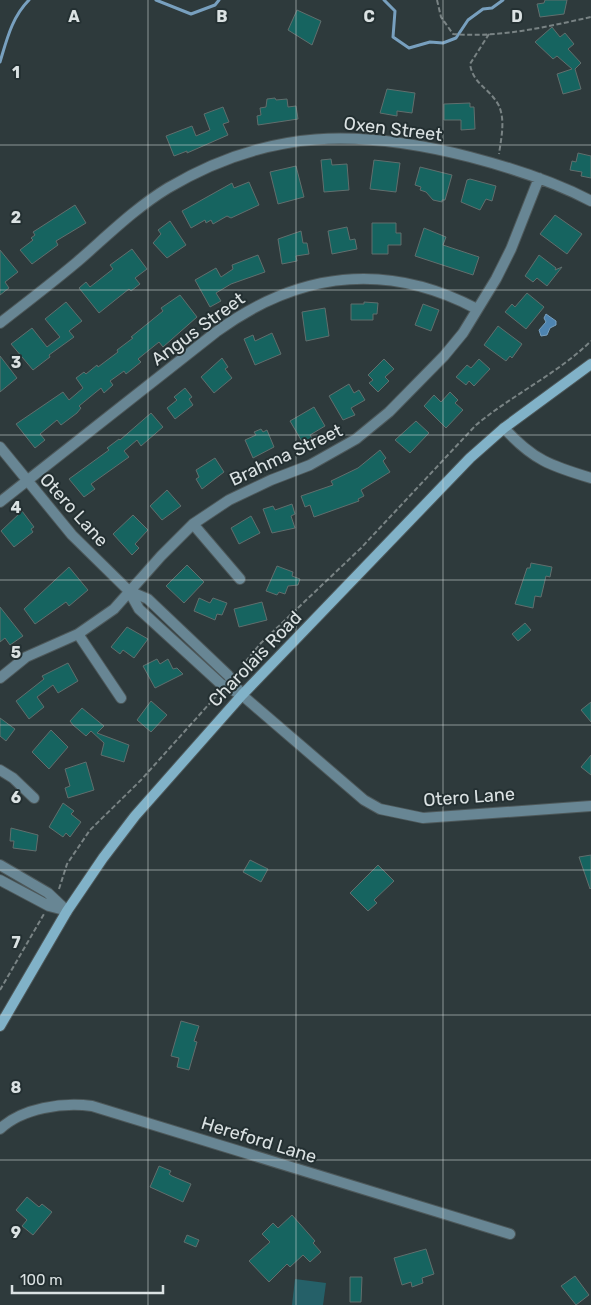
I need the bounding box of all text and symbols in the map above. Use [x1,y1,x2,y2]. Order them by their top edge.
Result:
text: A [68,7,80,26]
text: B [216,7,228,26]
text: C [363,7,375,26]
text: D [511,7,523,26]
text: 1 [12,63,20,82]
street label: Oxen Street [343,112,443,146]
text: 2 [11,208,21,227]
street label: Angus Street [147,288,249,370]
text: 3 [11,353,21,372]
street label: Brahma Street [226,419,346,491]
street label: Otero Lane [35,469,113,551]
text: 4 [11,498,22,517]
street label: Charolais Road [204,606,306,712]
text: 5 [11,643,21,662]
street label: Otero Lane [422,783,516,811]
text: 6 [11,788,21,807]
text: 7 [11,933,21,952]
text: 8 [11,1078,22,1097]
street label: Hereford Lane [199,1112,319,1168]
text: 9 [11,1223,21,1242]
scale bar [12,1262,164,1294]
text: 100 m [20,1271,62,1289]

